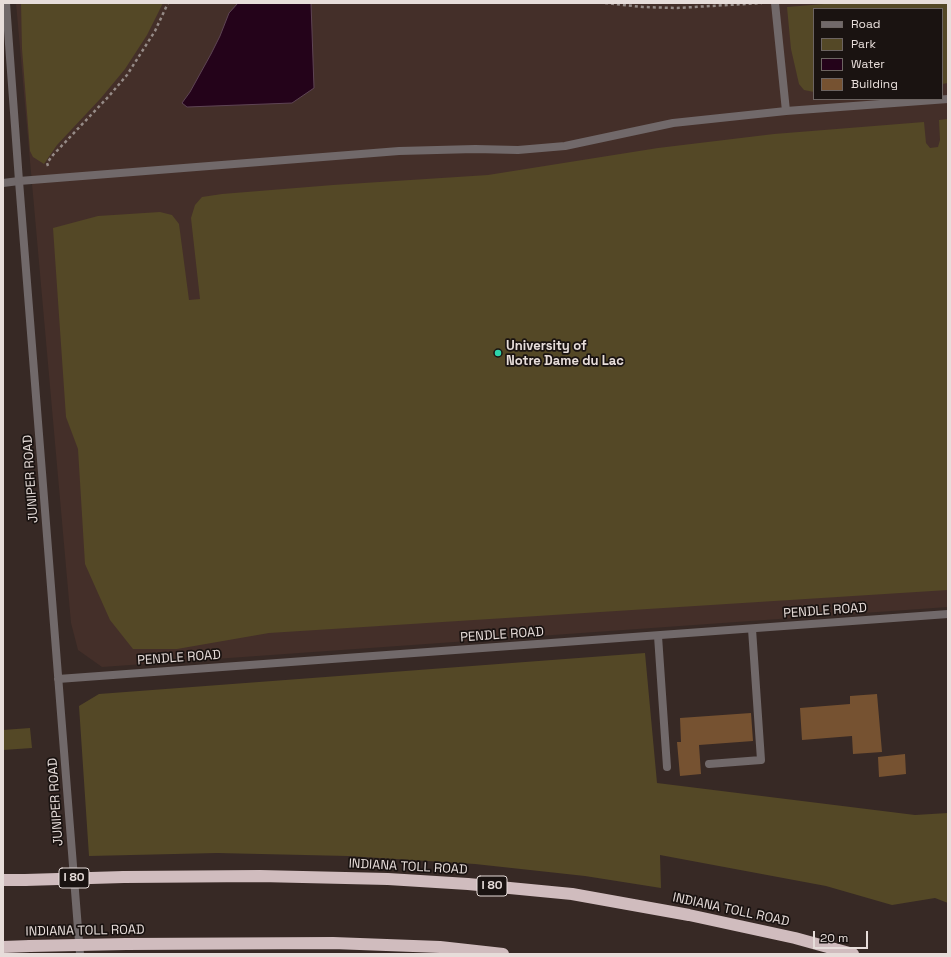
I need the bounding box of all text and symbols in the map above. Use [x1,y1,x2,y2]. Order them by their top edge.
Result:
legend [813,8,943,100]
text: Road [851,16,880,32]
text: Park [851,36,876,52]
text: Water [851,56,885,72]
text: Building [851,76,898,92]
place label: University of Notre Dame du Lac [506,338,624,369]
marker: University of Notre Dame du Lac [493,348,503,358]
street label: JUNIPER ROAD [20,434,42,524]
street label: PENDLE ROAD [783,600,867,622]
street label: PENDLE ROAD [460,624,544,646]
street label: PENDLE ROAD [137,647,221,669]
street label: JUNIPER ROAD [45,757,67,847]
street label: INDIANA TOLL ROAD [348,856,468,878]
road number: I 80 [59,868,89,888]
road number: I 80 [477,876,507,896]
street label: INDIANA TOLL ROAD [671,890,791,930]
street label: INDIANA TOLL ROAD [25,922,145,940]
scale bar [815,923,870,949]
text: 20 m [820,930,848,946]

